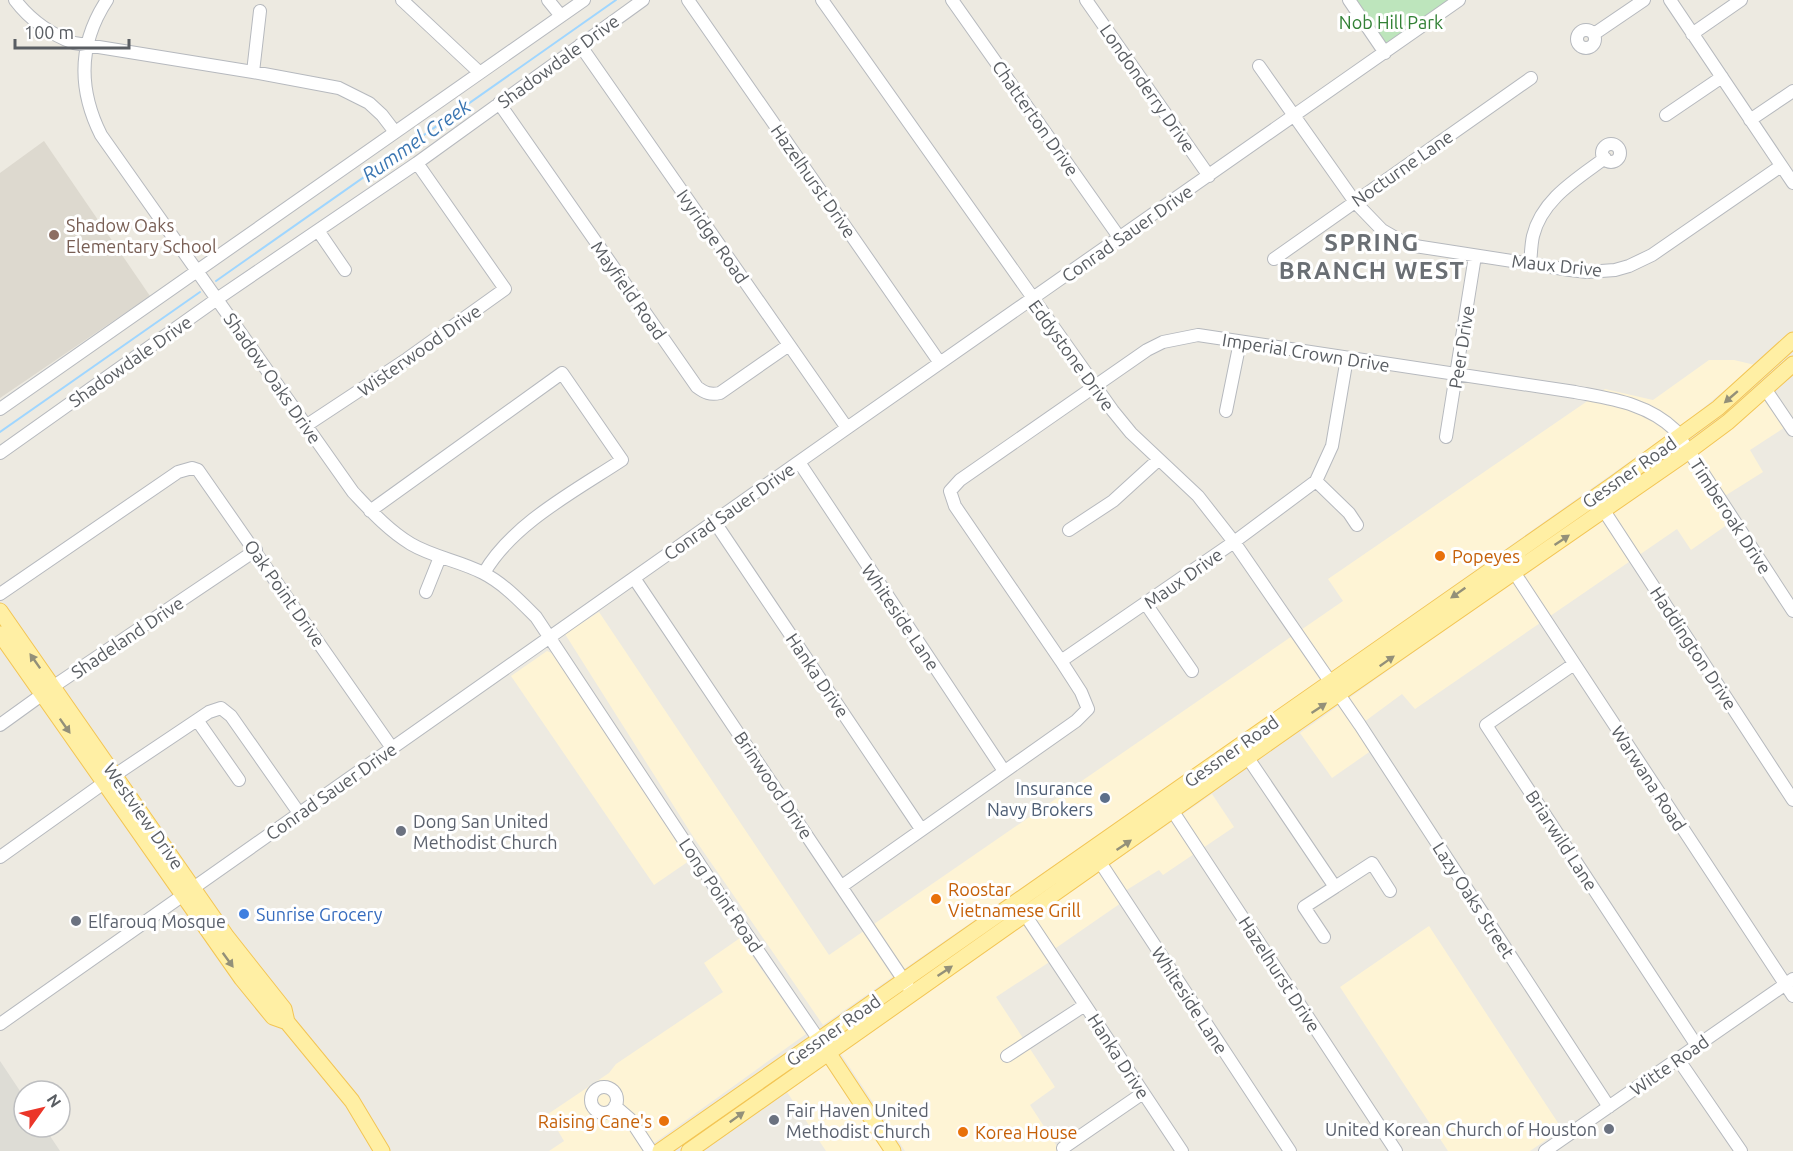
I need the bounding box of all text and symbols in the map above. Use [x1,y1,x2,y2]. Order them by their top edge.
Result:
street label: Shadowdale Drive [493,10,623,112]
scale bar [15,12,129,50]
park label: Nob Hill Park [1339,12,1443,32]
street label: Londonderry Drive [1096,20,1200,156]
text: 100 m [24,22,74,42]
street label: Chatterton Drive [989,57,1083,179]
water label: Rummel Creek [357,94,475,186]
street label: Hazelhurst Drive [768,121,860,241]
street label: Nocturne Lane [1348,126,1456,210]
street label: Conrad Sauer Drive [1058,180,1196,286]
street label: Ivyridge Road [673,185,753,287]
place label: Shadow Oaks Elementary School [66,215,217,256]
marker: Shadow Oaks Elementary School [47,228,61,242]
district label: SPRING BRANCH WEST [1279,229,1465,284]
street label: Mayfield Road [588,237,670,343]
street label: Maux Drive [1511,250,1603,280]
street label: Eddystone Drive [1025,296,1119,414]
street label: Wisterwood Drive [354,300,484,400]
street label: Peer Drive [1445,304,1477,390]
street label: Shadow Oaks Drive [220,309,326,447]
street label: Shadowdale Drive [65,311,195,411]
street label: Imperial Crown Drive [1221,329,1391,375]
one-way arrow [1724,390,1739,403]
street label: Gessner Road [1578,432,1680,512]
street label: Timberoak Drive [1686,455,1776,577]
street label: Conrad Sauer Drive [660,458,798,564]
one-way arrow [1554,534,1570,546]
street label: Oak Point Drive [241,536,329,650]
street label: Maux Drive [1140,544,1226,612]
place label: Popeyes [1452,546,1520,566]
marker: Popeyes [1433,549,1447,563]
street label: Whiteside Lane [858,560,944,674]
street label: Haddington Drive [1647,583,1741,713]
one-way arrow [1450,587,1466,599]
street label: Shadeland Drive [67,592,187,682]
street label: Hanka Drive [783,629,853,721]
one-way arrow [29,653,41,669]
one-way arrow [1379,656,1395,667]
one-way arrow [1311,703,1327,714]
street label: Gessner Road [1180,711,1282,791]
one-way arrow [59,717,71,733]
street label: Warwana Road [1608,722,1690,834]
street label: Brinwood Drive [731,728,817,842]
street label: Conrad Sauer Drive [262,738,400,844]
street label: Westview Drive [100,759,188,873]
place label: Insurance Navy Brokers [987,778,1093,819]
street label: Briarwild Lane [1522,786,1602,894]
marker: Insurance Navy Brokers [1098,791,1112,805]
place label: Dong San United Methodist Church [413,811,557,852]
marker: Dong San United Methodist Church [394,824,408,838]
street label: Long Point Road [676,834,766,956]
street label: Lazy Oaks Street [1429,838,1519,962]
one-way arrow [1116,840,1132,851]
place label: Roostar Vietnamese Grill [948,879,1081,920]
marker: Roostar Vietnamese Grill [929,892,943,906]
place label: Sunrise Grocery [256,904,383,924]
marker: Sunrise Grocery [237,907,251,921]
place label: Elfarouq Mosque [88,911,226,931]
street label: Hazelhurst Drive [1235,913,1325,1035]
marker: Elfarouq Mosque [69,914,83,928]
street label: Whiteside Lane [1148,943,1232,1057]
one-way arrow [222,953,234,968]
one-way arrow [936,965,952,977]
street label: Gessner Road [782,990,884,1070]
street label: Hanka Drive [1084,1010,1154,1102]
street label: Witte Road [1626,1031,1712,1099]
north arrow [12,1079,72,1139]
text: N [44,1091,65,1111]
place label: Fair Haven United Methodist Church [786,1100,930,1141]
place label: Raising Cane's [538,1111,652,1131]
one-way arrow [728,1111,744,1123]
marker: Fair Haven United Methodist Church [767,1113,781,1127]
marker: Raising Cane's [657,1114,671,1128]
place label: United Korean Church of Houston [1325,1119,1597,1139]
place label: Korea House [975,1122,1077,1142]
marker: United Korean Church of Houston [1602,1122,1616,1136]
marker: Korea House [956,1125,970,1139]

